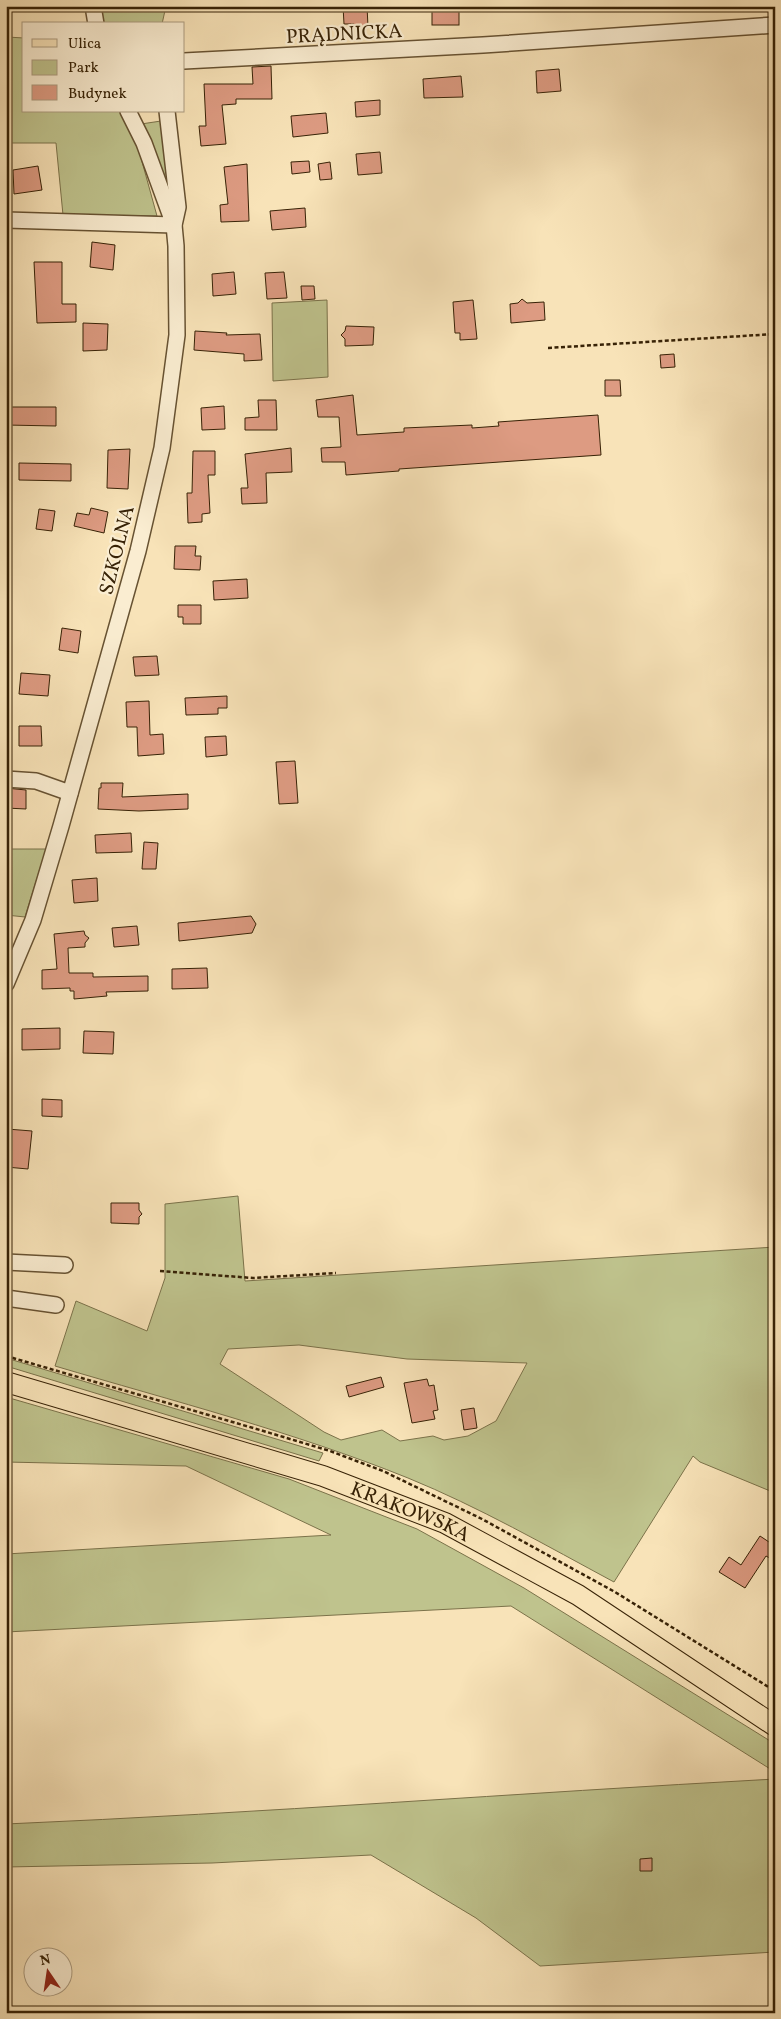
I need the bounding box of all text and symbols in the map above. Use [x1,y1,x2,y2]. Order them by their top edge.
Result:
street label: PRĄDNICKA [285,18,403,52]
legend [22,22,185,112]
text: Ulica [68,34,101,55]
text: Park [68,58,99,79]
text: Budynek [68,84,127,105]
street label: SZKOLNA [93,503,143,598]
street label: KRAKOWSKA [346,1476,475,1550]
north arrow [22,1946,72,1996]
text: N [38,1950,53,1971]

